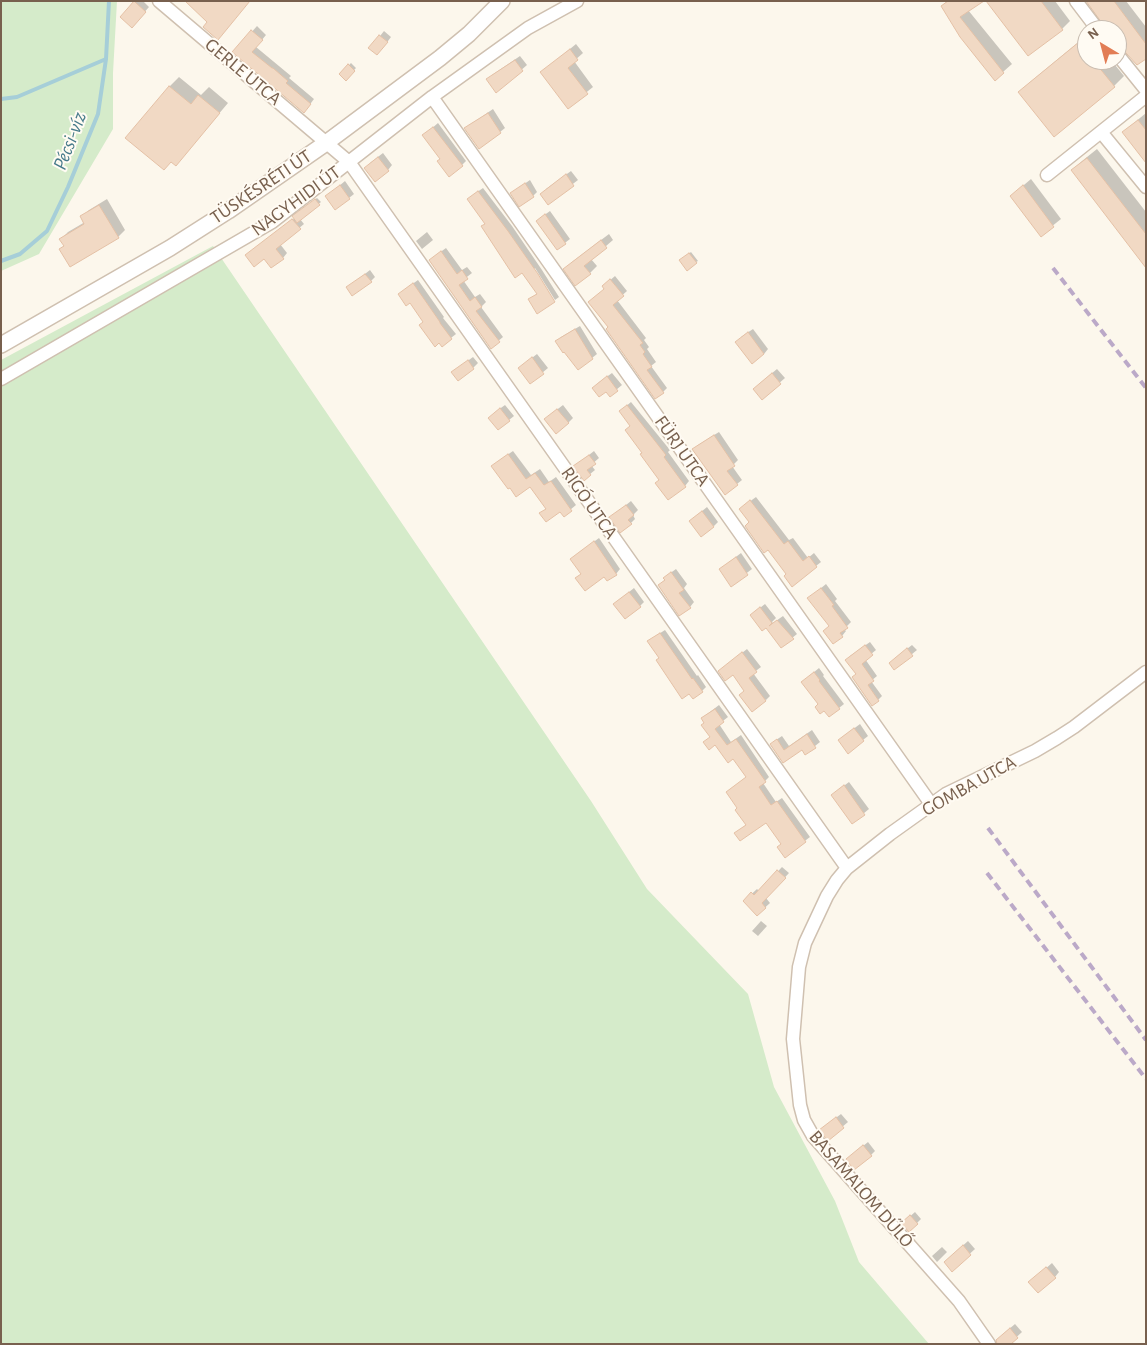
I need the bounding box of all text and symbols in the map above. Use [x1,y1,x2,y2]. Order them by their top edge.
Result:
north arrow [1077,20,1127,70]
text: N [1085,25,1102,42]
street label: GERLE UTCA [200,34,286,110]
water label: Pécsi-víz [48,109,92,173]
street label: TÜSKÉSRÉTI ÚT [206,145,316,229]
street label: NAGYHIDI ÚT [247,161,345,241]
street label: FÜRJ UTCA [649,411,715,491]
street label: RIGÓ UTCA [556,462,622,544]
street label: GOMBA UTCA [918,751,1020,821]
street label: BASAMALOM DŰLŐ [804,1126,918,1252]

